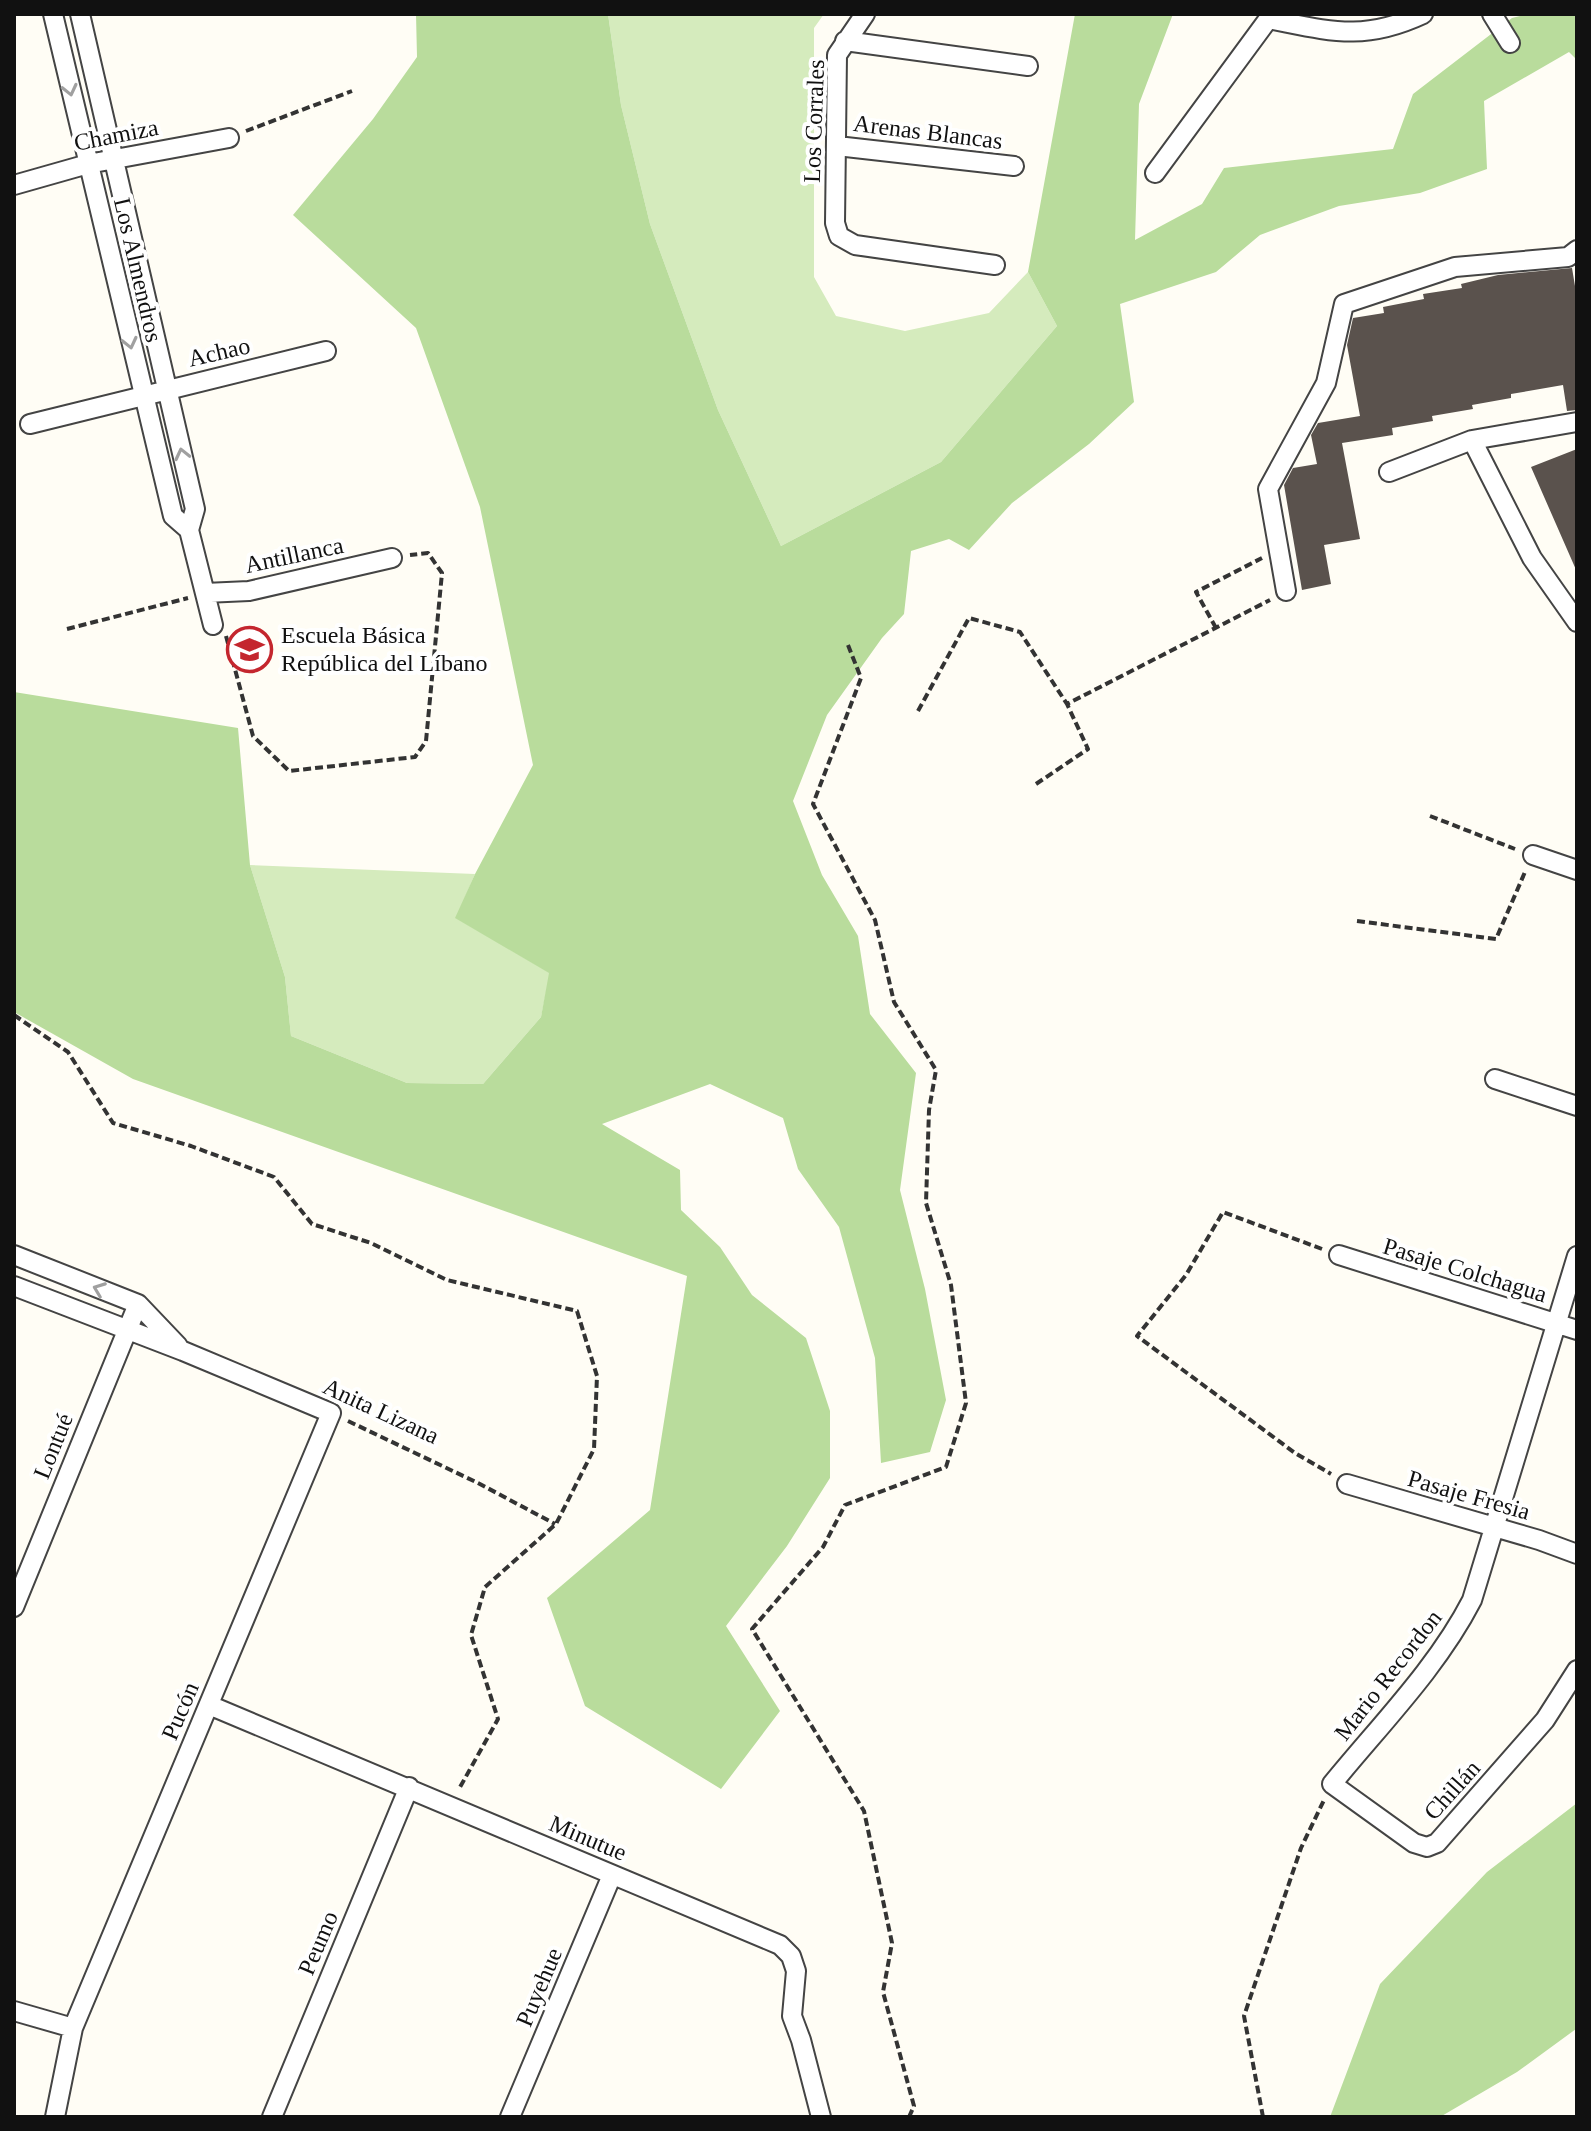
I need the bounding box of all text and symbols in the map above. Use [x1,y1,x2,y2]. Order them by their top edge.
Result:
street label: Los Corrales [799,59,829,183]
one-way arrow [61,83,78,96]
street label: Arenas Blancas [852,110,1004,154]
street label: Chamiza [72,114,161,156]
street label: Los Almendros [109,195,167,345]
street label: Achao [186,332,252,372]
one-way arrow [121,336,138,349]
one-way arrow [174,448,191,461]
street label: Antillanca [242,532,346,578]
place label: Escuela Básica República del Líbano [281,622,488,676]
school or university icon: Escuela Básica República del Líbano [226,625,274,673]
street label: Pasaje Colchagua [1380,1233,1550,1307]
one-way arrow [93,1282,107,1299]
street label: Anita Lizana [319,1373,443,1449]
street label: Lontué [28,1410,78,1482]
street label: Pasaje Fresia [1405,1465,1533,1525]
street label: Mario Recordon [1329,1605,1447,1745]
street label: Pucón [156,1678,204,1744]
street label: Chillán [1419,1755,1485,1825]
street label: Minutue [545,1810,631,1866]
street label: Peumo [293,1907,343,1979]
street label: Puyehue [511,1944,567,2030]

